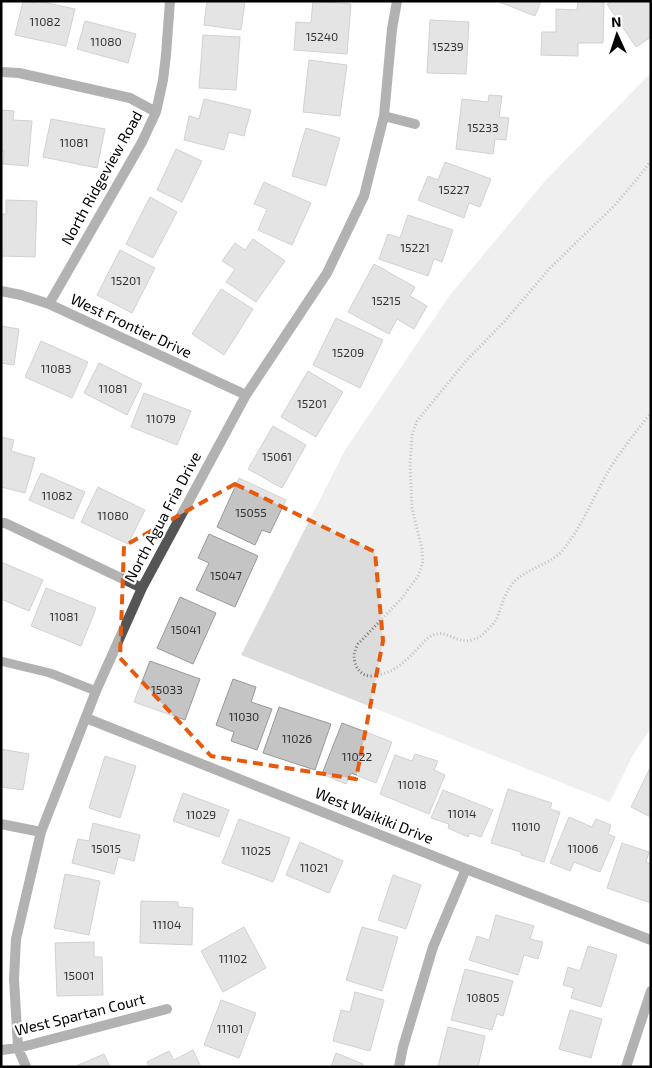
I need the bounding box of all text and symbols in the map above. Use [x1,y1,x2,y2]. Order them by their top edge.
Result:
north arrow [592,10,642,60]
text: N [611,13,622,30]
house number: 11082 [30,14,61,28]
house number: 15240 [306,29,338,43]
house number: 11080 [90,34,122,48]
house number: 15239 [432,39,464,53]
street label: North Ridgeview Road [57,107,145,248]
house number: 15233 [467,120,499,134]
house number: 11081 [60,135,88,149]
house number: 15227 [439,182,469,196]
house number: 15221 [400,240,430,254]
house number: 15201 [111,273,141,287]
street label: West Frontier Drive [68,289,195,361]
house number: 15215 [371,293,401,307]
house number: 15209 [332,345,364,359]
house number: 11083 [41,361,71,375]
house number: 11081 [99,381,127,395]
house number: 15201 [297,396,327,410]
house number: 11079 [146,411,176,425]
street label: North Agua Fria Drive [120,448,204,585]
house number: 15061 [262,449,292,463]
house number: 11082 [42,488,73,502]
house number: 15055 [235,505,267,519]
house number: 11080 [97,508,129,522]
house number: 15047 [210,568,242,582]
house number: 11081 [50,609,78,623]
house number: 15041 [171,622,201,636]
house number: 15033 [151,682,183,696]
house number: 11030 [229,709,259,723]
house number: 11026 [282,731,312,745]
house number: 11022 [342,749,372,763]
house number: 11018 [398,777,426,791]
street label: West Waikiki Drive [313,783,436,847]
house number: 11014 [448,806,476,820]
house number: 11029 [186,807,216,821]
house number: 11010 [512,819,540,833]
house number: 15015 [91,841,121,855]
house number: 11006 [568,841,599,855]
house number: 11025 [241,843,271,857]
house number: 11021 [300,860,328,874]
house number: 11104 [153,917,181,931]
house number: 11102 [219,951,247,965]
house number: 15001 [64,968,94,982]
street label: West Spartan Court [13,989,147,1039]
house number: 10805 [467,990,499,1004]
house number: 11101 [217,1021,243,1035]

